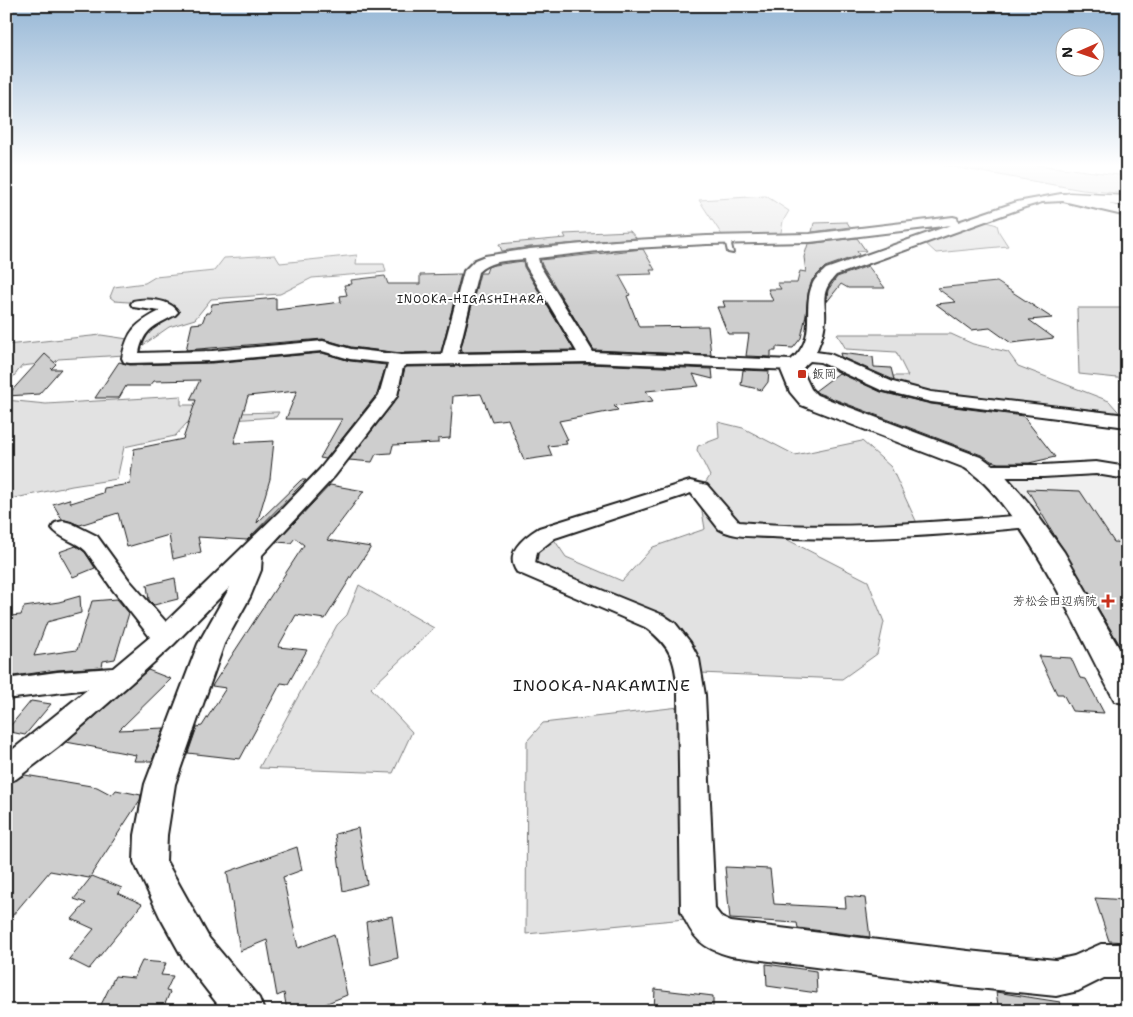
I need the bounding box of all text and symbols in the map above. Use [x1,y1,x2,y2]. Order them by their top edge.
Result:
north arrow [1056,28,1106,78]
text: N [1058,47,1076,58]
district label: INOOKA-HIGASHIHARA [397,292,545,307]
place label: 飯岡 [812,366,836,382]
marker: 飯岡 [796,368,808,380]
place label: 芳松会田辺病院 [1013,593,1097,609]
marker: 芳松会田辺病院 [1101,594,1115,608]
district label: INOOKA-NAKAMINE [513,675,691,696]

